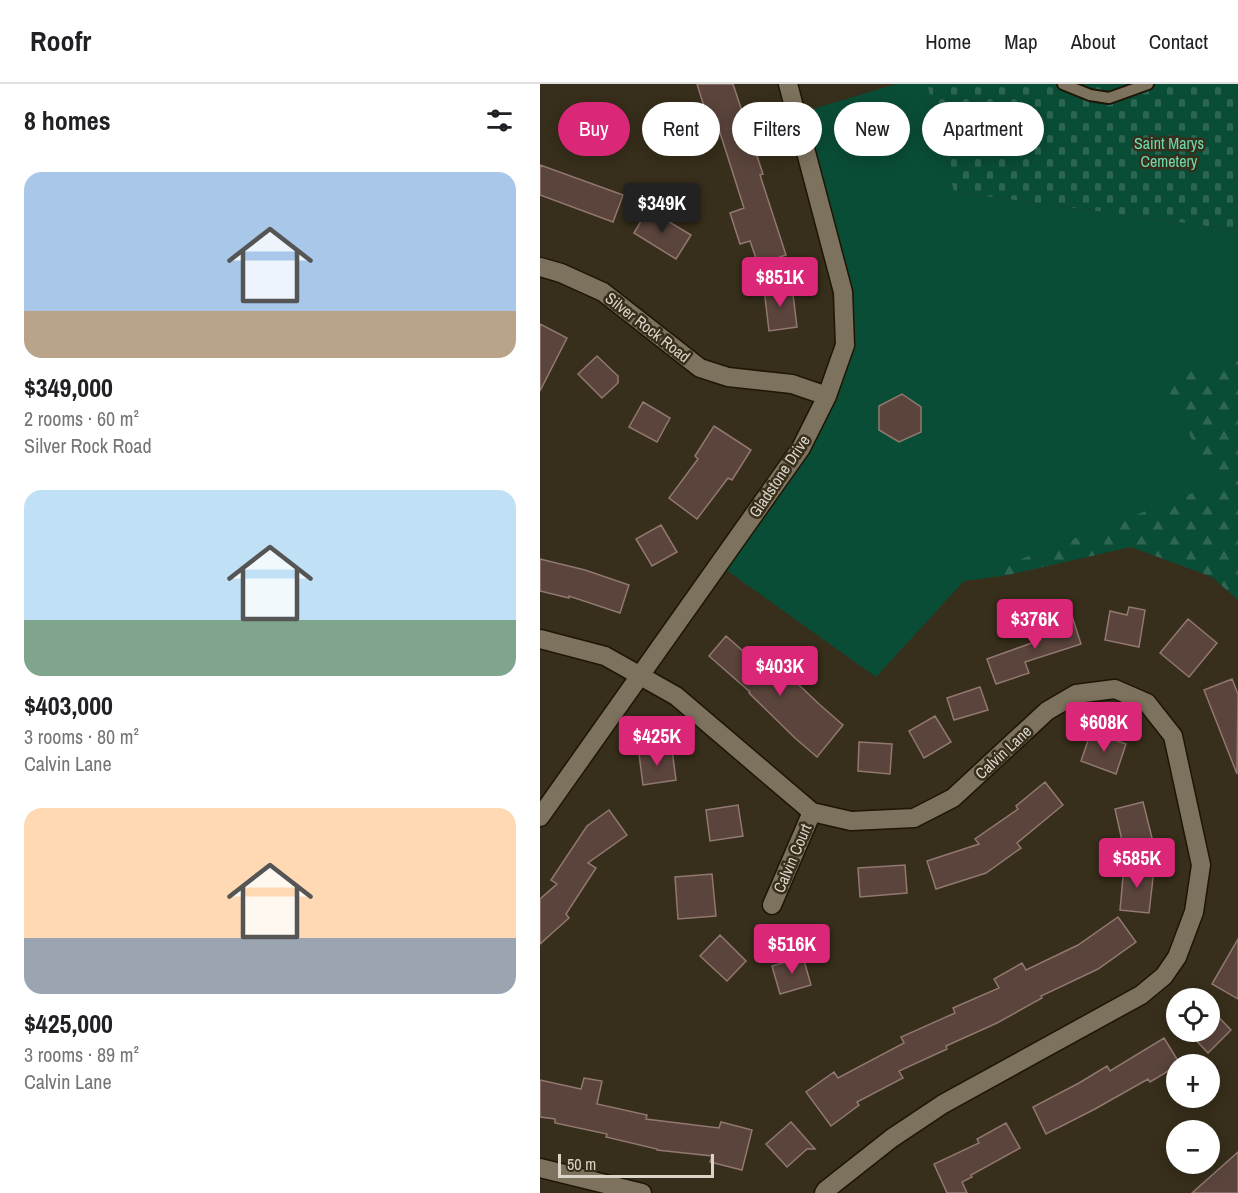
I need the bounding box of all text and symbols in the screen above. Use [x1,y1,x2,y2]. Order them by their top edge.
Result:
text: Roofr [30,22,91,60]
text: Home [925,27,971,56]
text: Map [1004,27,1038,56]
text: About [1071,27,1116,56]
text: Contact [1149,27,1208,56]
chip: Buy [558,102,630,156]
chip: Rent [642,102,720,156]
chip: Filters [732,102,822,156]
chip: New [834,102,910,156]
chip: Apartment [922,102,1044,156]
text: 8 homes [24,103,111,138]
icon: filters [483,104,516,137]
park label: Saint Marys Cemetery [1134,132,1204,172]
pin: $349K [620,183,704,234]
text: $349K [638,189,686,216]
icon: home [216,211,324,319]
pin: $851K [738,257,822,308]
text: $851K [756,263,804,290]
street label: Silver Rock Road [601,287,695,367]
text: $349,000 [24,370,113,405]
text: 2 rooms · 60 m² [24,405,139,432]
street label: Gladstone Drive [743,431,815,521]
text: Silver Rock Road [24,432,152,459]
icon: home [216,529,324,637]
pin: $376K [993,599,1077,650]
text: $376K [1011,605,1059,632]
pin: $403K [738,646,822,697]
text: $403K [756,652,804,679]
text: $403,000 [24,688,113,723]
pin: $608K [1062,702,1146,753]
text: $608K [1080,708,1128,735]
pin: $425K [615,716,699,767]
street label: Calvin Lane [970,720,1036,784]
text: $425K [633,722,681,749]
text: 3 rooms · 80 m² [24,723,139,750]
text: Calvin Lane [24,750,112,777]
street label: Calvin Court [768,820,817,896]
pin: $585K [1095,838,1179,889]
text: $585K [1113,844,1161,871]
icon: home [216,847,324,955]
pin: $516K [750,924,834,975]
text: $516K [768,930,816,957]
map controls [1166,988,1220,1174]
button: locate [1166,988,1220,1042]
text: $425,000 [24,1006,113,1041]
text: 3 rooms · 89 m² [24,1041,139,1068]
button: + [1166,1054,1220,1108]
text: Calvin Lane [24,1068,112,1095]
button: − [1166,1120,1220,1174]
scale bar [558,1151,714,1178]
text: 50 m [567,1153,596,1175]

